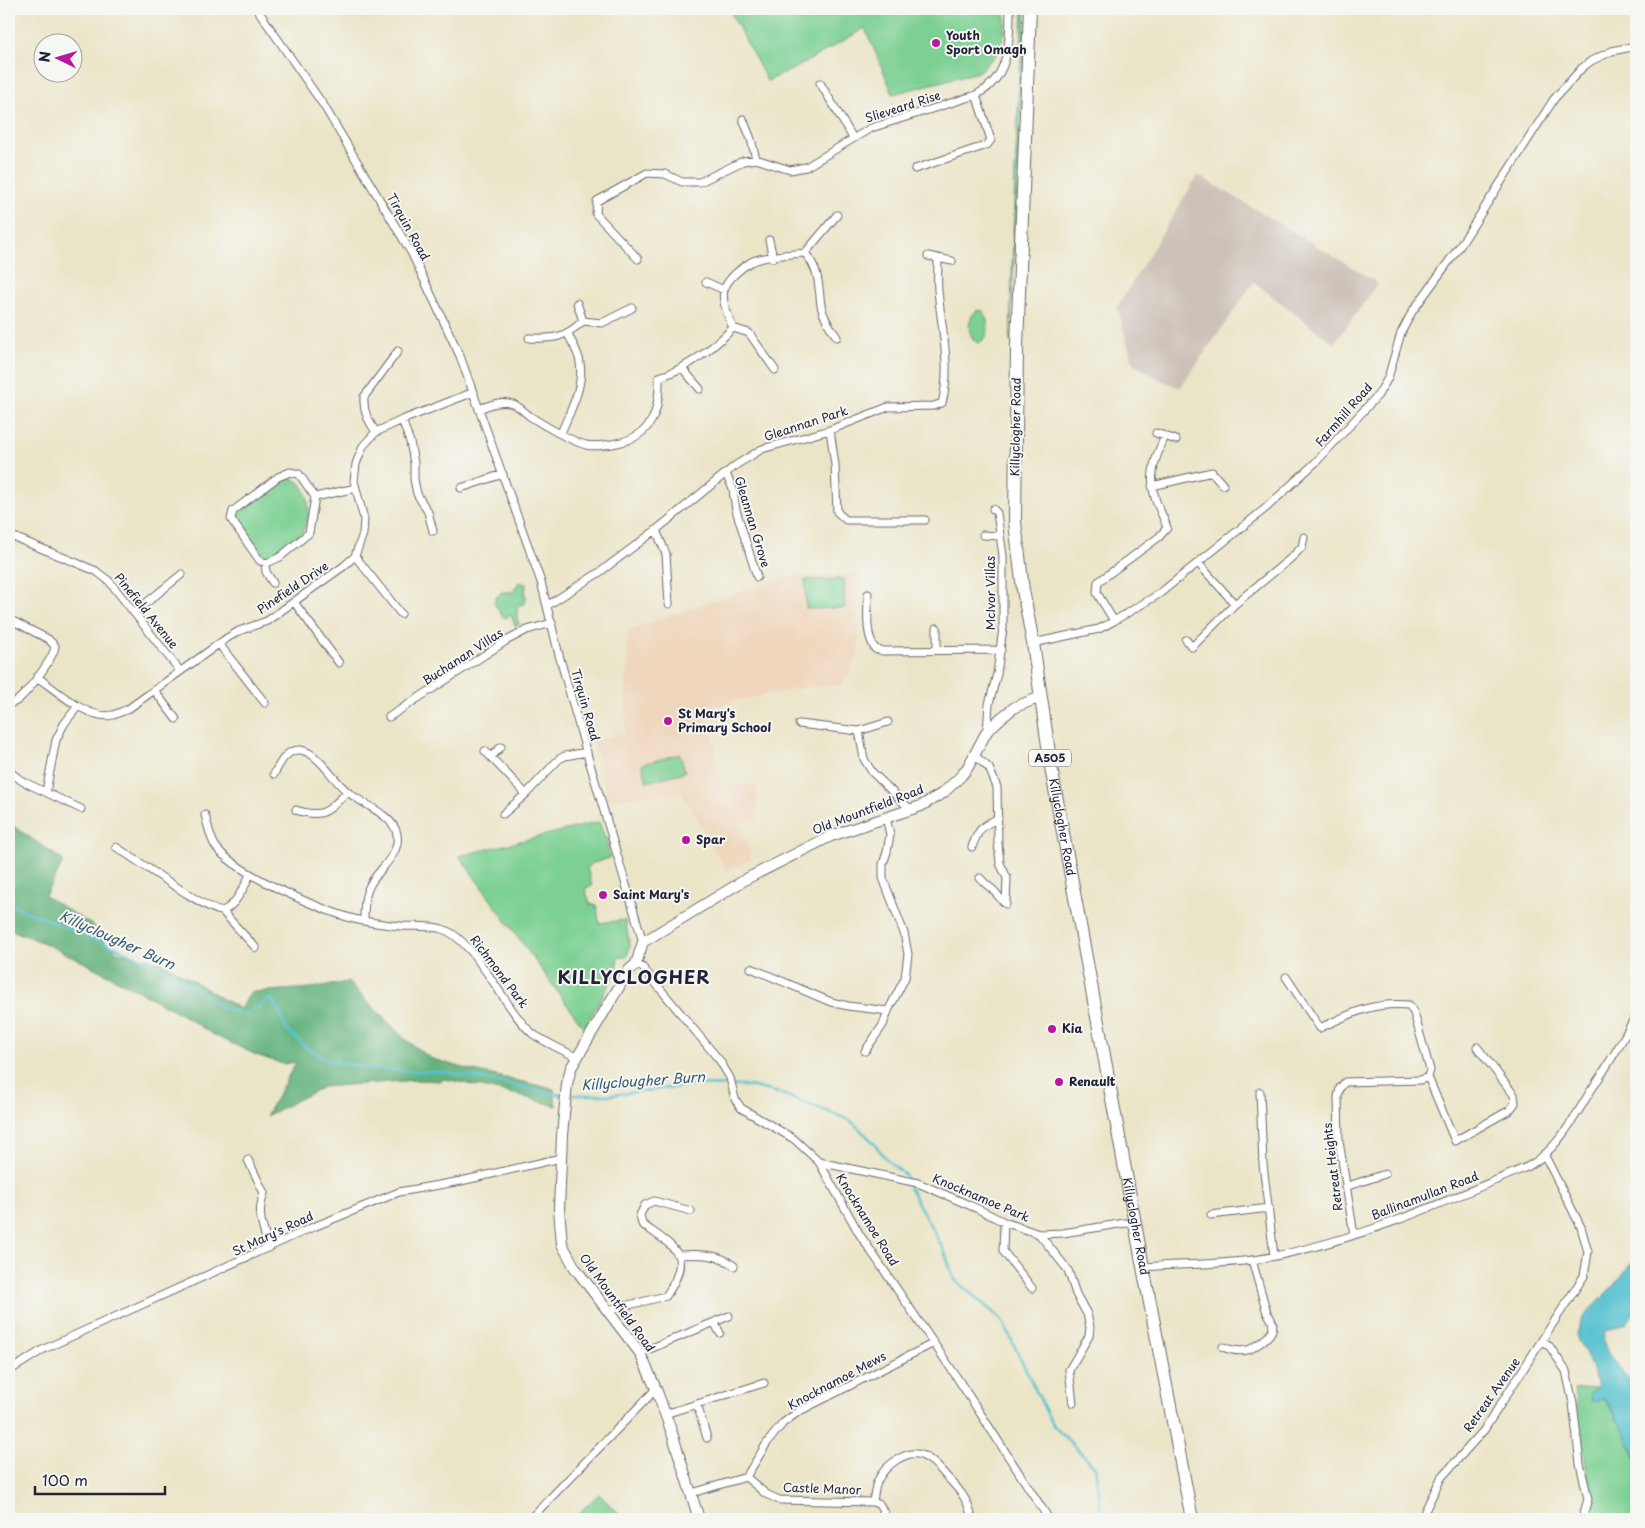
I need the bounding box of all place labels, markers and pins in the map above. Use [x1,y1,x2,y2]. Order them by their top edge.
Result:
place label: Youth Sport Omagh [946,26,1027,58]
marker: Youth Sport Omagh [930,37,942,49]
place label: St Mary's Primary School [678,704,771,736]
marker: St Mary's Primary School [662,715,674,727]
place label: Spar [696,830,726,848]
marker: Spar [680,834,692,846]
place label: Saint Mary's [613,885,690,903]
marker: Saint Mary's [597,889,609,901]
place label: Kia [1062,1019,1083,1037]
marker: Kia [1046,1023,1058,1035]
place label: Renault [1069,1072,1116,1090]
marker: Renault [1053,1076,1065,1088]

